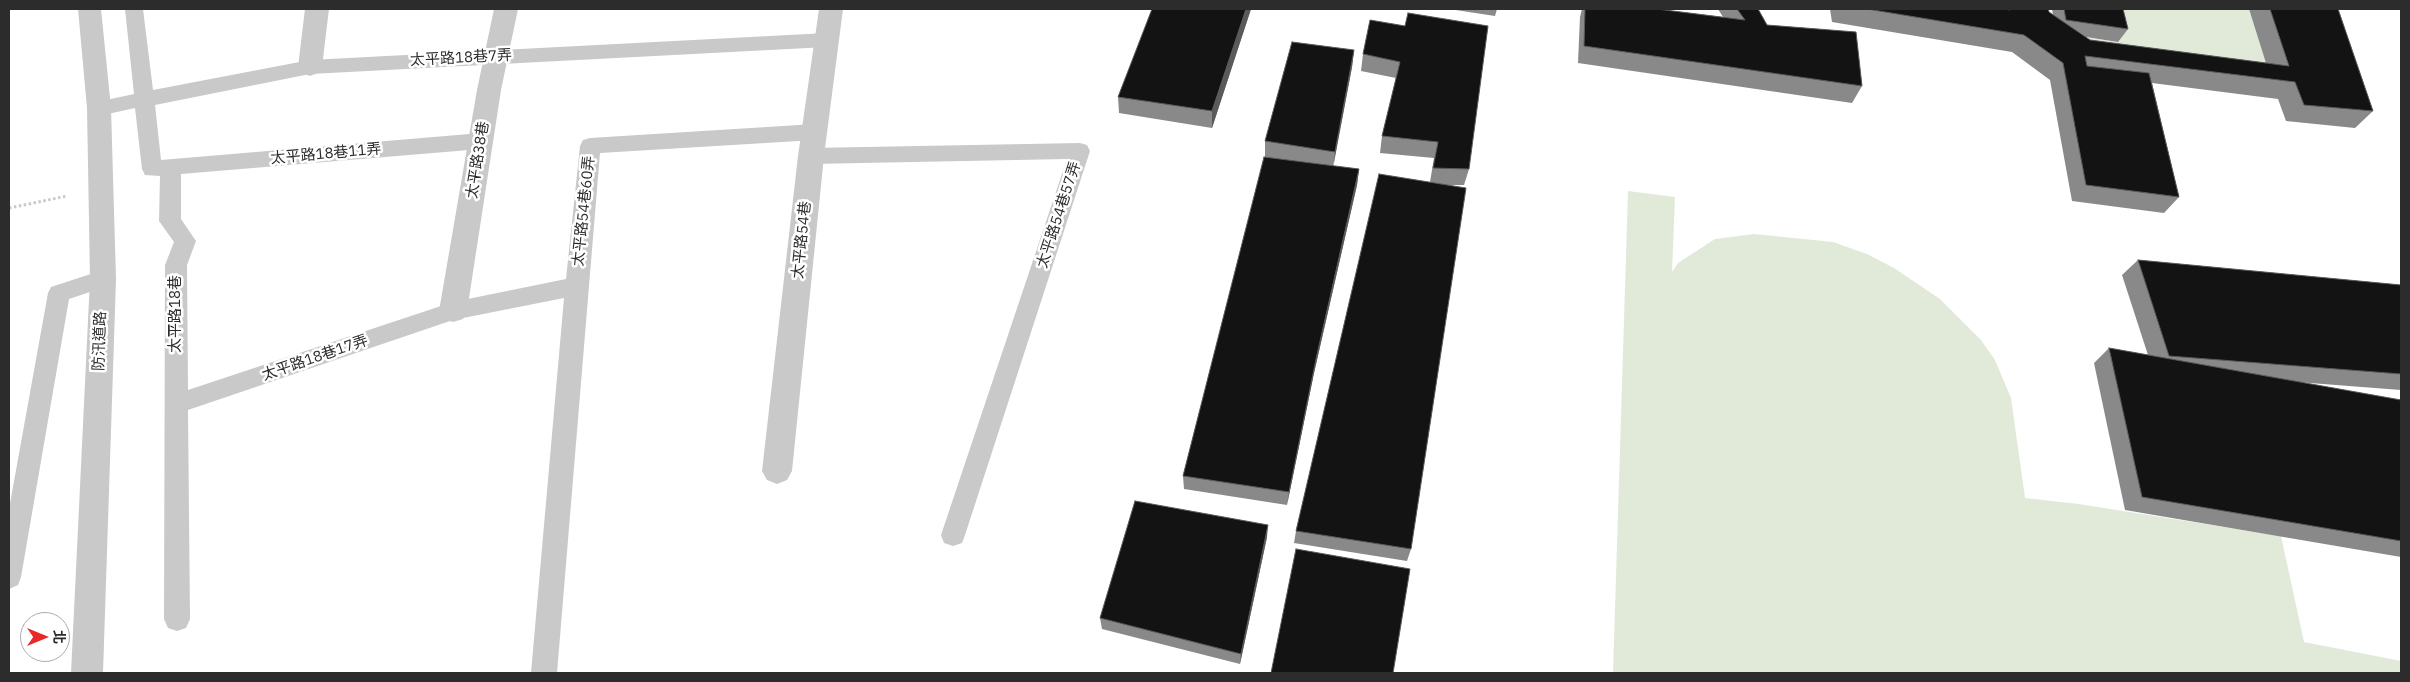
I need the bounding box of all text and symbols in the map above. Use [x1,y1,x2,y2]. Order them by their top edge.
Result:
street label: 太平路18巷7弄 [410,46,512,70]
street label: 太平路38巷 [463,120,493,200]
street label: 太平路18巷11弄 [270,140,382,168]
street label: 太平路54巷60弄 [569,155,599,267]
street label: 太平路54巷57弄 [1033,159,1085,271]
street label: 太平路54巷 [789,200,815,280]
street label: 太平路18巷 [167,275,185,353]
street label: 防汛道路 [90,311,110,371]
street label: 太平路18巷17弄 [260,331,370,385]
north arrow [20,612,70,662]
text: 北 [50,630,68,644]

